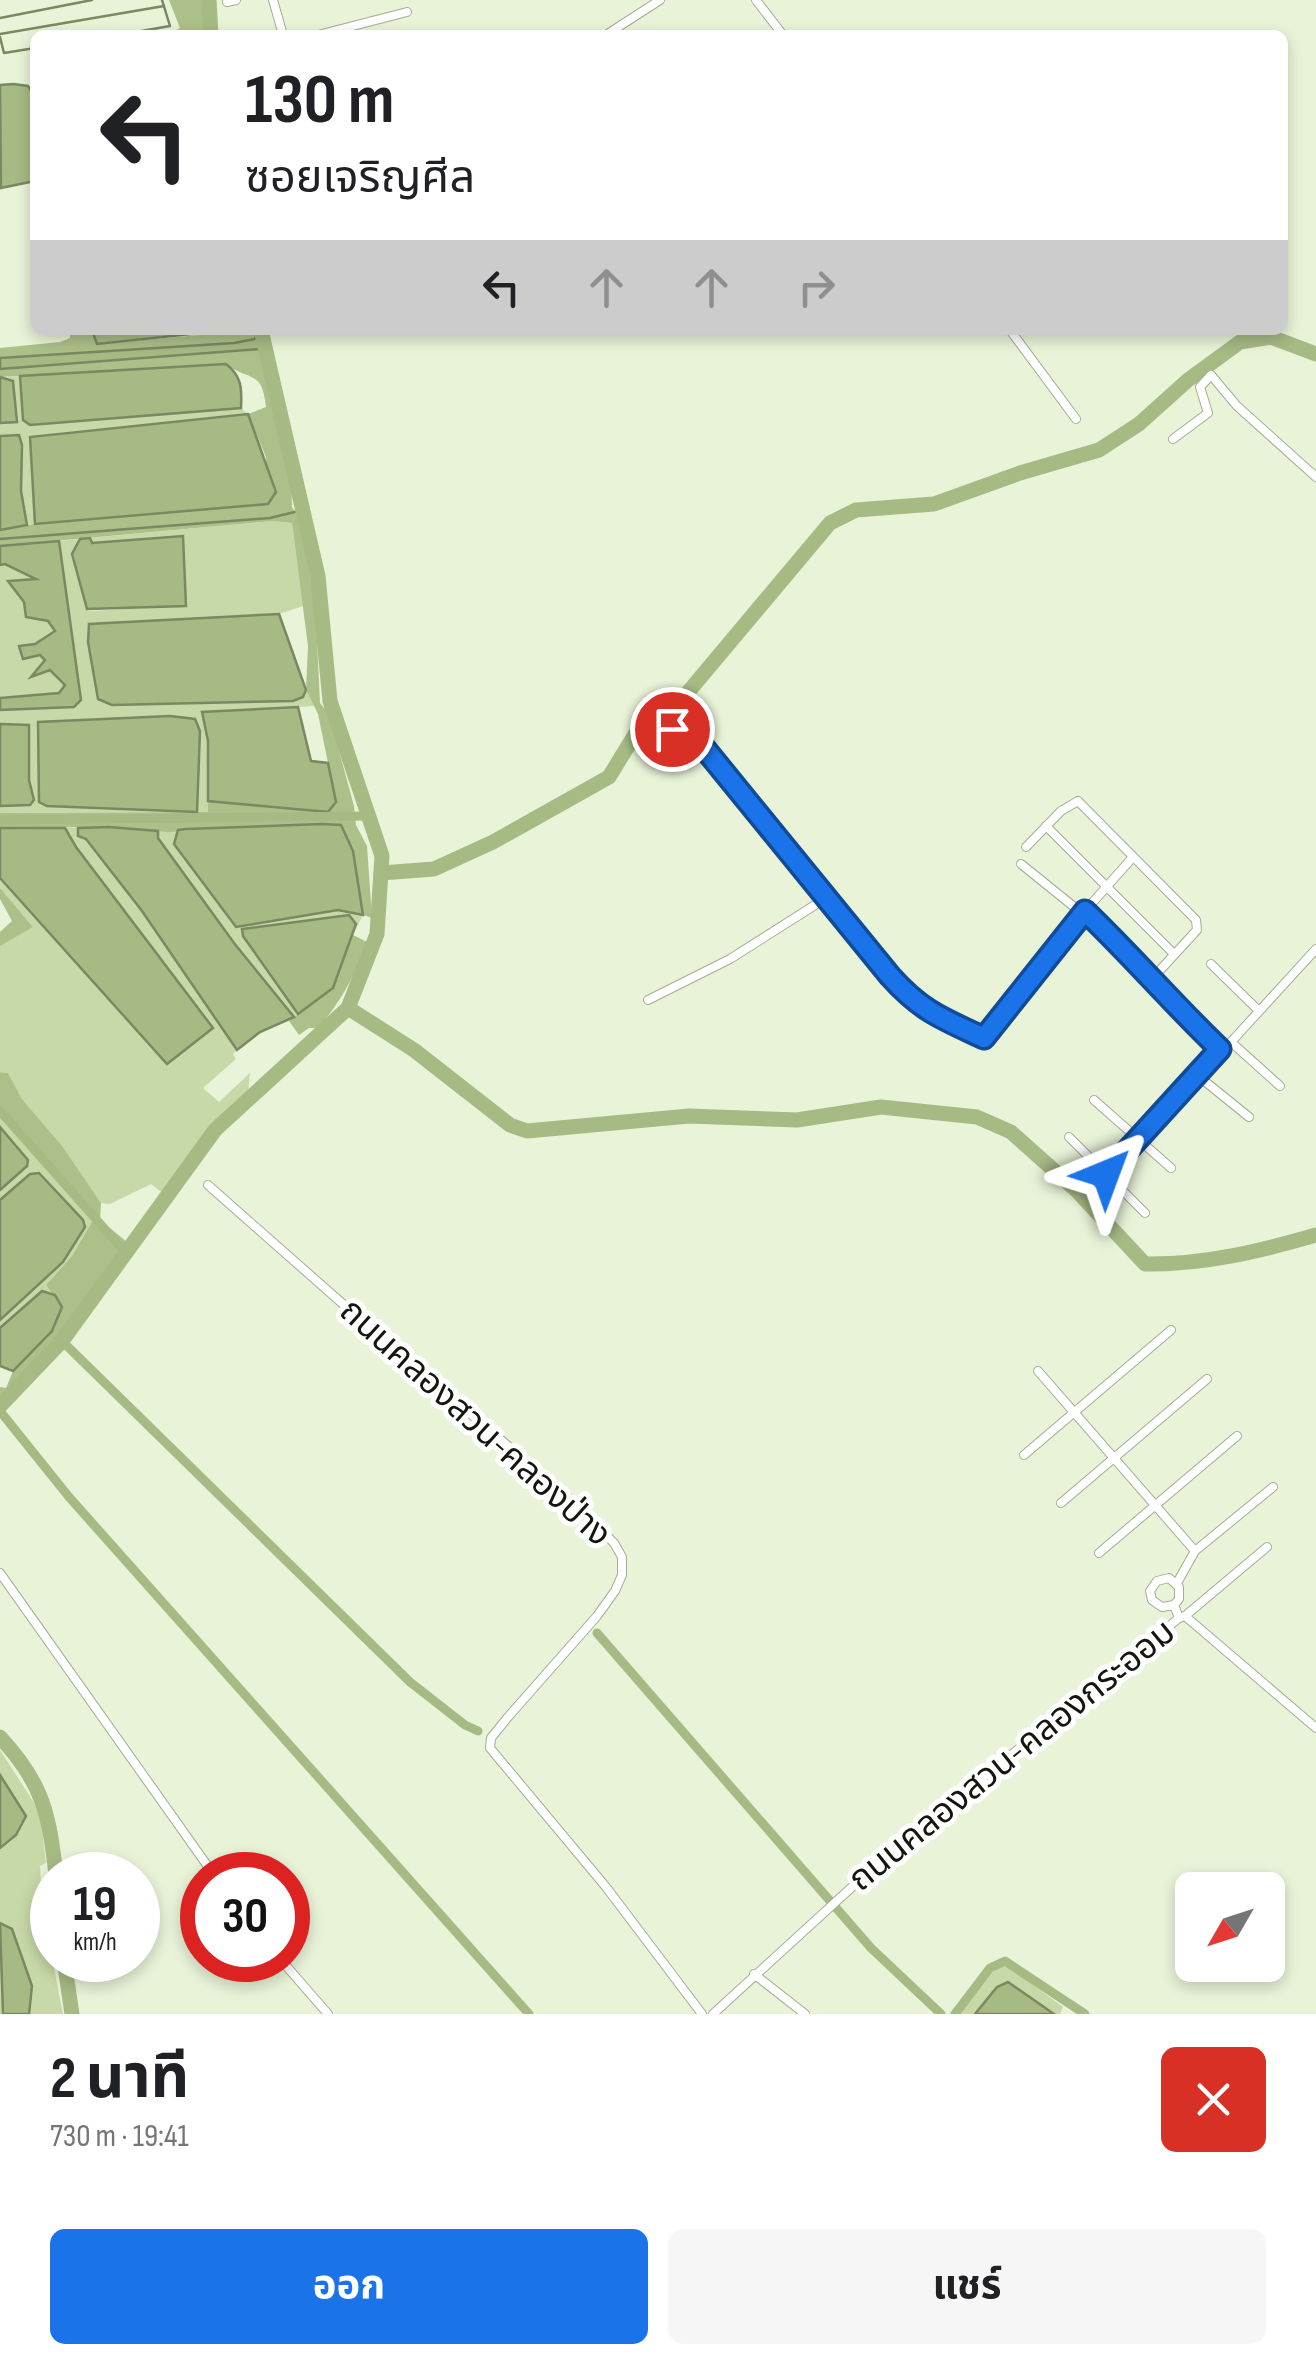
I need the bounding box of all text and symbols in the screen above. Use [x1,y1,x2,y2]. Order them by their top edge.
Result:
text: 130 m [245,59,394,143]
icon: left [80,70,210,200]
text: ซอยเจริญศีล [245,151,475,206]
icon: left [474,260,529,315]
icon: ahead [579,260,634,315]
icon: ahead [684,260,739,315]
icon: right [789,260,844,315]
pin [630,687,715,772]
icon: arrive [645,702,700,757]
position arrow [1054,1122,1158,1226]
street label: ถนนคลองสวน-คลองป่าง [330,1290,620,1556]
street label: ถนนคลองสวน-คลองกระออม [840,1611,1184,1901]
speed limit sign: 30 [180,1852,310,1982]
north arrow [1175,1872,1285,1982]
map controls [1175,1872,1285,1982]
text: 19 [73,1875,117,1935]
text: km/h [73,1927,117,1958]
text: 2 นาที [50,2043,189,2115]
button: close [1161,2047,1266,2152]
text: 730 m · 19:41 [50,2117,189,2156]
button: ออก [50,2229,648,2344]
button: แชร์ [668,2229,1266,2344]

